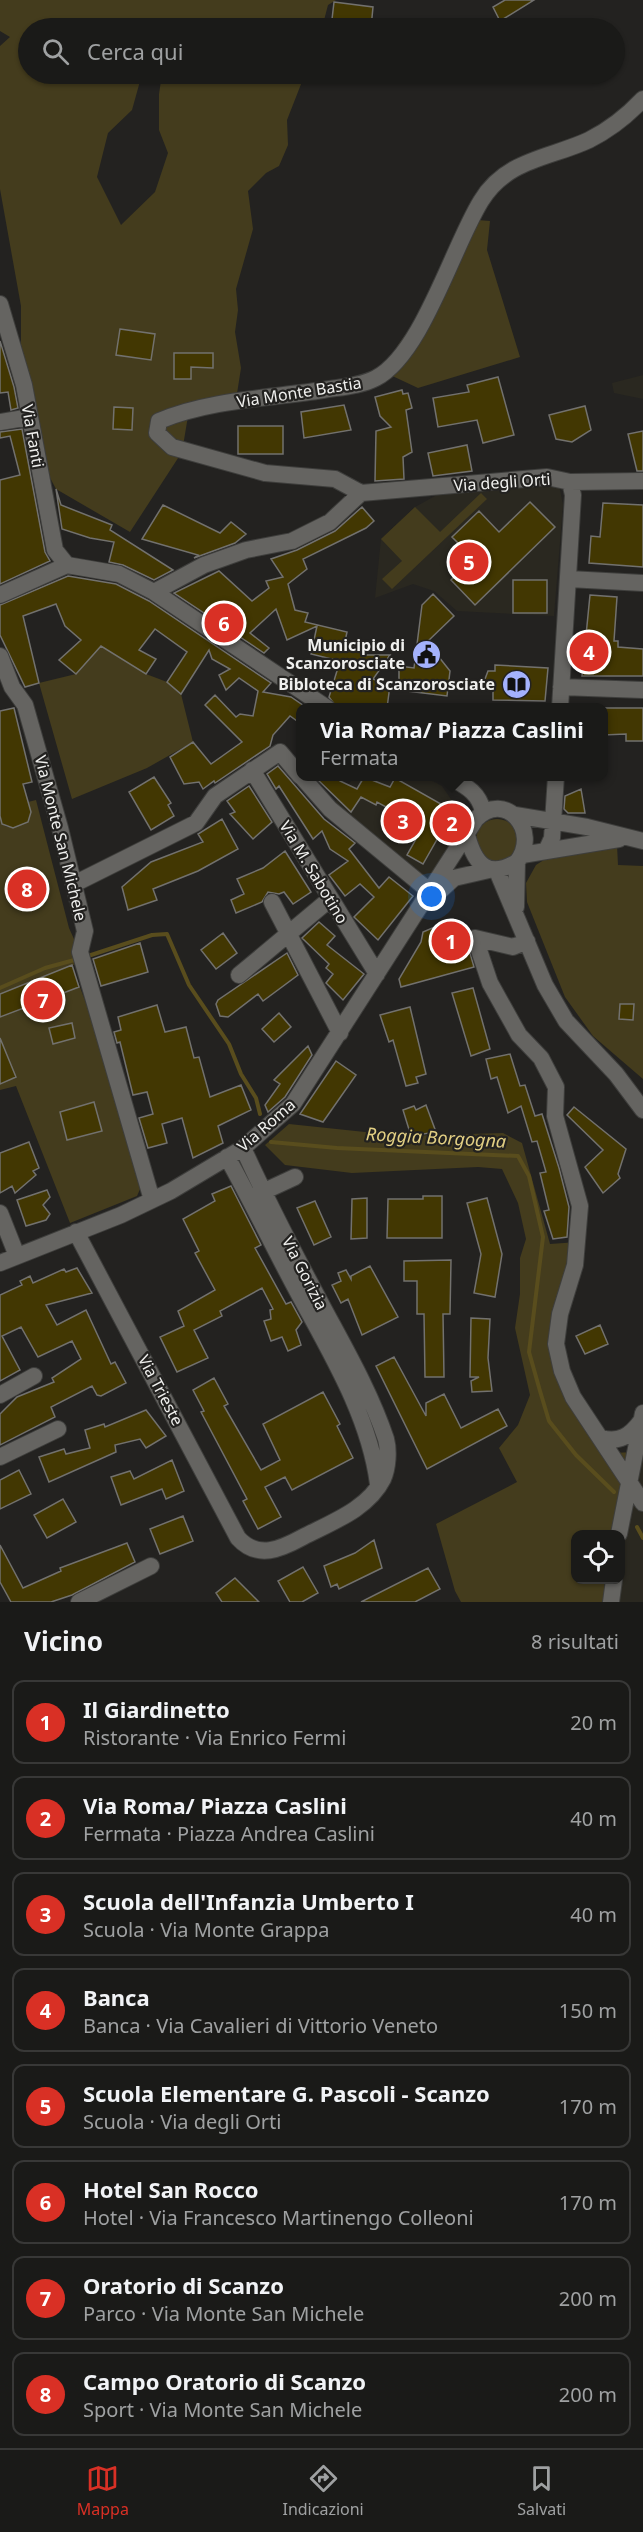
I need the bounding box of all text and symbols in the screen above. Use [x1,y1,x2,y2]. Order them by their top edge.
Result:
search box [18,18,625,84]
icon: search [39,35,72,68]
text: Cerca qui [87,36,183,66]
street label: Via Monte Bastia [235,371,363,413]
street label: Via Fanti [17,403,49,469]
street label: Via degli Orti [453,468,551,496]
pin: 5 [450,540,488,584]
pin: 6 [204,600,244,646]
pin: 4 [570,630,608,674]
place label: Municipio di Scanzorosciate [286,634,405,674]
public building icon: Municipio di Scanzorosciate [410,638,442,670]
library icon: Bibloteca di Scanzorosciate [500,668,532,700]
place label: Bibloteca di Scanzorosciate [278,673,495,695]
popup [296,703,608,781]
text: Via Roma/ Piazza Caslini [320,714,584,744]
text: Fermata [320,744,398,771]
street label: Via Monte San Michele [30,753,92,923]
pin: 3 [384,798,422,844]
pin: 2 [432,800,472,846]
street label: Via M. Sabotino [275,816,353,928]
pin: 8 [8,866,46,912]
your location [417,882,446,911]
pin: 1 [432,918,470,964]
pin: 7 [24,978,63,1022]
street label: Via Roma [232,1094,300,1156]
water label: Roggia Borgogna [365,1121,507,1153]
street label: Via Gorizia [277,1233,333,1313]
street label: Via Trieste [133,1351,189,1429]
map controls [571,1530,625,1584]
button: locate [571,1530,625,1584]
text: Vicino [24,1623,103,1659]
text: 8 risultati [531,1628,619,1655]
text: Il Giardinetto [83,1694,230,1724]
text: 1 [40,1709,51,1736]
text: 20 m [570,1709,617,1736]
text: Ristorante · Via Enrico Fermi [83,1724,346,1751]
text: Via Roma/ Piazza Caslini [83,1790,347,1820]
text: 2 [40,1805,51,1832]
text: 40 m [570,1805,617,1832]
text: Fermata · Piazza Andrea Caslini [83,1820,375,1847]
text: Scuola dell'Infanzia Umberto I [83,1886,414,1916]
text: 3 [40,1901,51,1928]
text: 40 m [570,1901,617,1928]
text: Scuola · Via Monte Grappa [83,1916,330,1943]
text: Banca [83,1982,150,2012]
text: 4 [40,1997,51,2024]
text: 150 m [559,1997,617,2024]
text: Banca · Via Cavalieri di Vittorio Veneto [83,2012,438,2039]
text: Scuola Elementare G. Pascoli - Scanzo [83,2078,490,2108]
text: 5 [40,2093,51,2120]
text: 170 m [559,2093,617,2120]
text: Scuola · Via degli Orti [83,2108,281,2135]
text: Hotel San Rocco [83,2174,259,2204]
text: 6 [40,2189,51,2216]
text: 170 m [559,2189,617,2216]
text: Hotel · Via Francesco Martinengo Colleoni [83,2204,474,2231]
text: Oratorio di Scanzo [83,2270,284,2300]
text: 7 [40,2285,51,2312]
text: 200 m [559,2285,617,2312]
text: Parco · Via Monte San Michele [83,2300,364,2327]
text: Campo Oratorio di Scanzo [83,2366,366,2396]
text: 8 [40,2381,51,2408]
text: 200 m [559,2381,617,2408]
text: Sport · Via Monte San Michele [83,2396,362,2423]
tab: Mappa [77,2462,129,2520]
tab: Indicazioni [282,2462,364,2520]
tab: Salvati [517,2462,566,2520]

